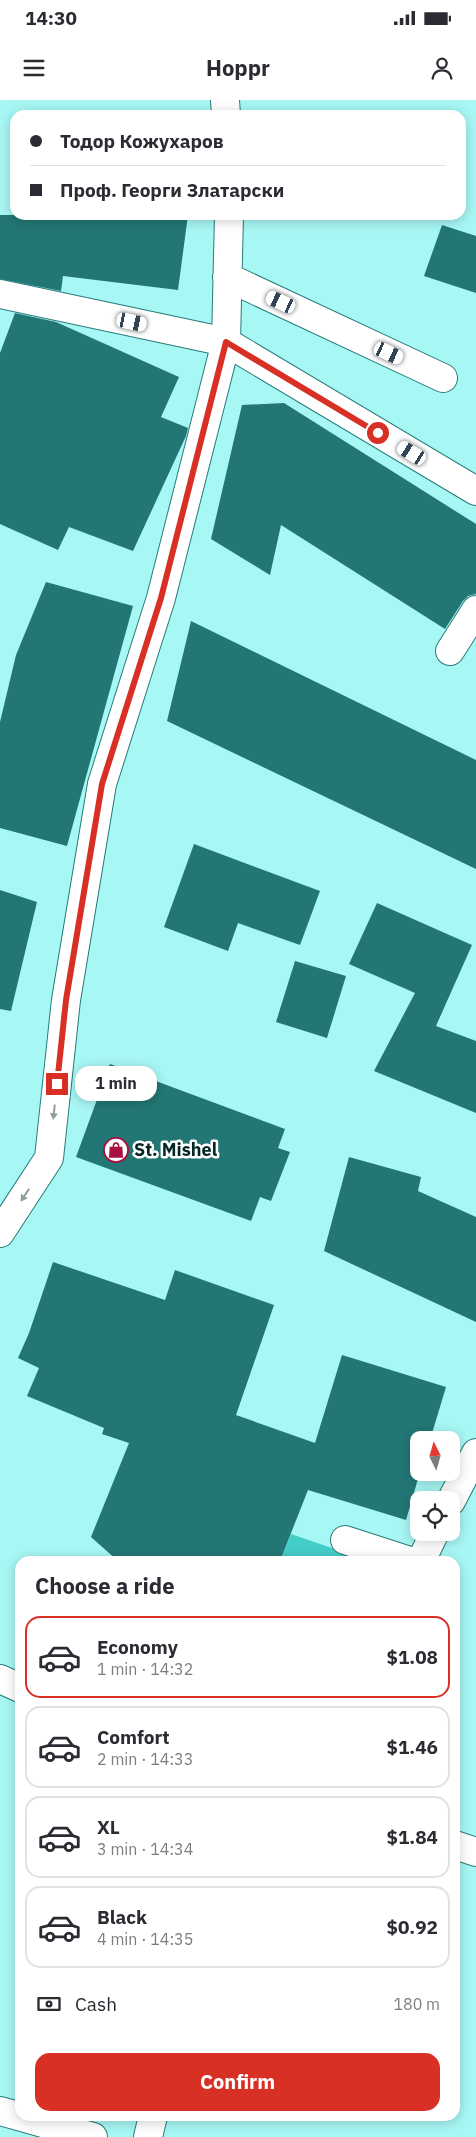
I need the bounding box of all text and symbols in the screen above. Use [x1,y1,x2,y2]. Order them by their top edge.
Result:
text: 14:30 [25,6,77,30]
text: Hoppr [206,53,270,82]
icon: menu [20,54,48,82]
icon: person [428,54,456,82]
text: Тодор Кожухаров [60,129,224,153]
text: Проф. Георги Златарски [60,178,284,202]
car [264,289,297,315]
car [115,312,148,332]
car [372,340,405,366]
route start [367,422,389,444]
car [395,439,428,467]
callout: 1 min [74,1066,157,1102]
route end [46,1073,68,1095]
text: 1 min [95,1073,137,1093]
one-way arrow [50,1104,58,1120]
shop icon: St. Mishel [103,1137,129,1163]
place label: St. Mishel [134,1138,218,1161]
one-way arrow [20,1189,29,1202]
north arrow [410,1431,460,1481]
map controls [410,1431,460,1541]
button: locate [410,1491,460,1541]
text: Choose a ride [35,1571,175,1600]
icon: car [37,1635,82,1680]
text: Economy [97,1635,178,1659]
text: $1.08 [386,1645,438,1669]
text: 1 min · 14:32 [97,1659,193,1679]
icon: car [37,1725,82,1770]
text: Comfort [97,1725,170,1749]
text: $1.46 [386,1735,438,1759]
text: 2 min · 14:33 [97,1749,193,1769]
icon: car [37,1815,82,1860]
text: XL [97,1815,120,1839]
text: $1.84 [386,1825,438,1849]
text: 3 min · 14:34 [97,1839,193,1859]
icon: car [37,1905,82,1950]
text: Black [97,1905,147,1929]
text: $0.92 [386,1915,438,1939]
text: 4 min · 14:35 [97,1929,193,1949]
icon: cash [35,1990,63,2018]
text: Cash [75,1992,117,2016]
text: 180 m [393,1994,440,2014]
button: Confirm [35,2053,440,2111]

